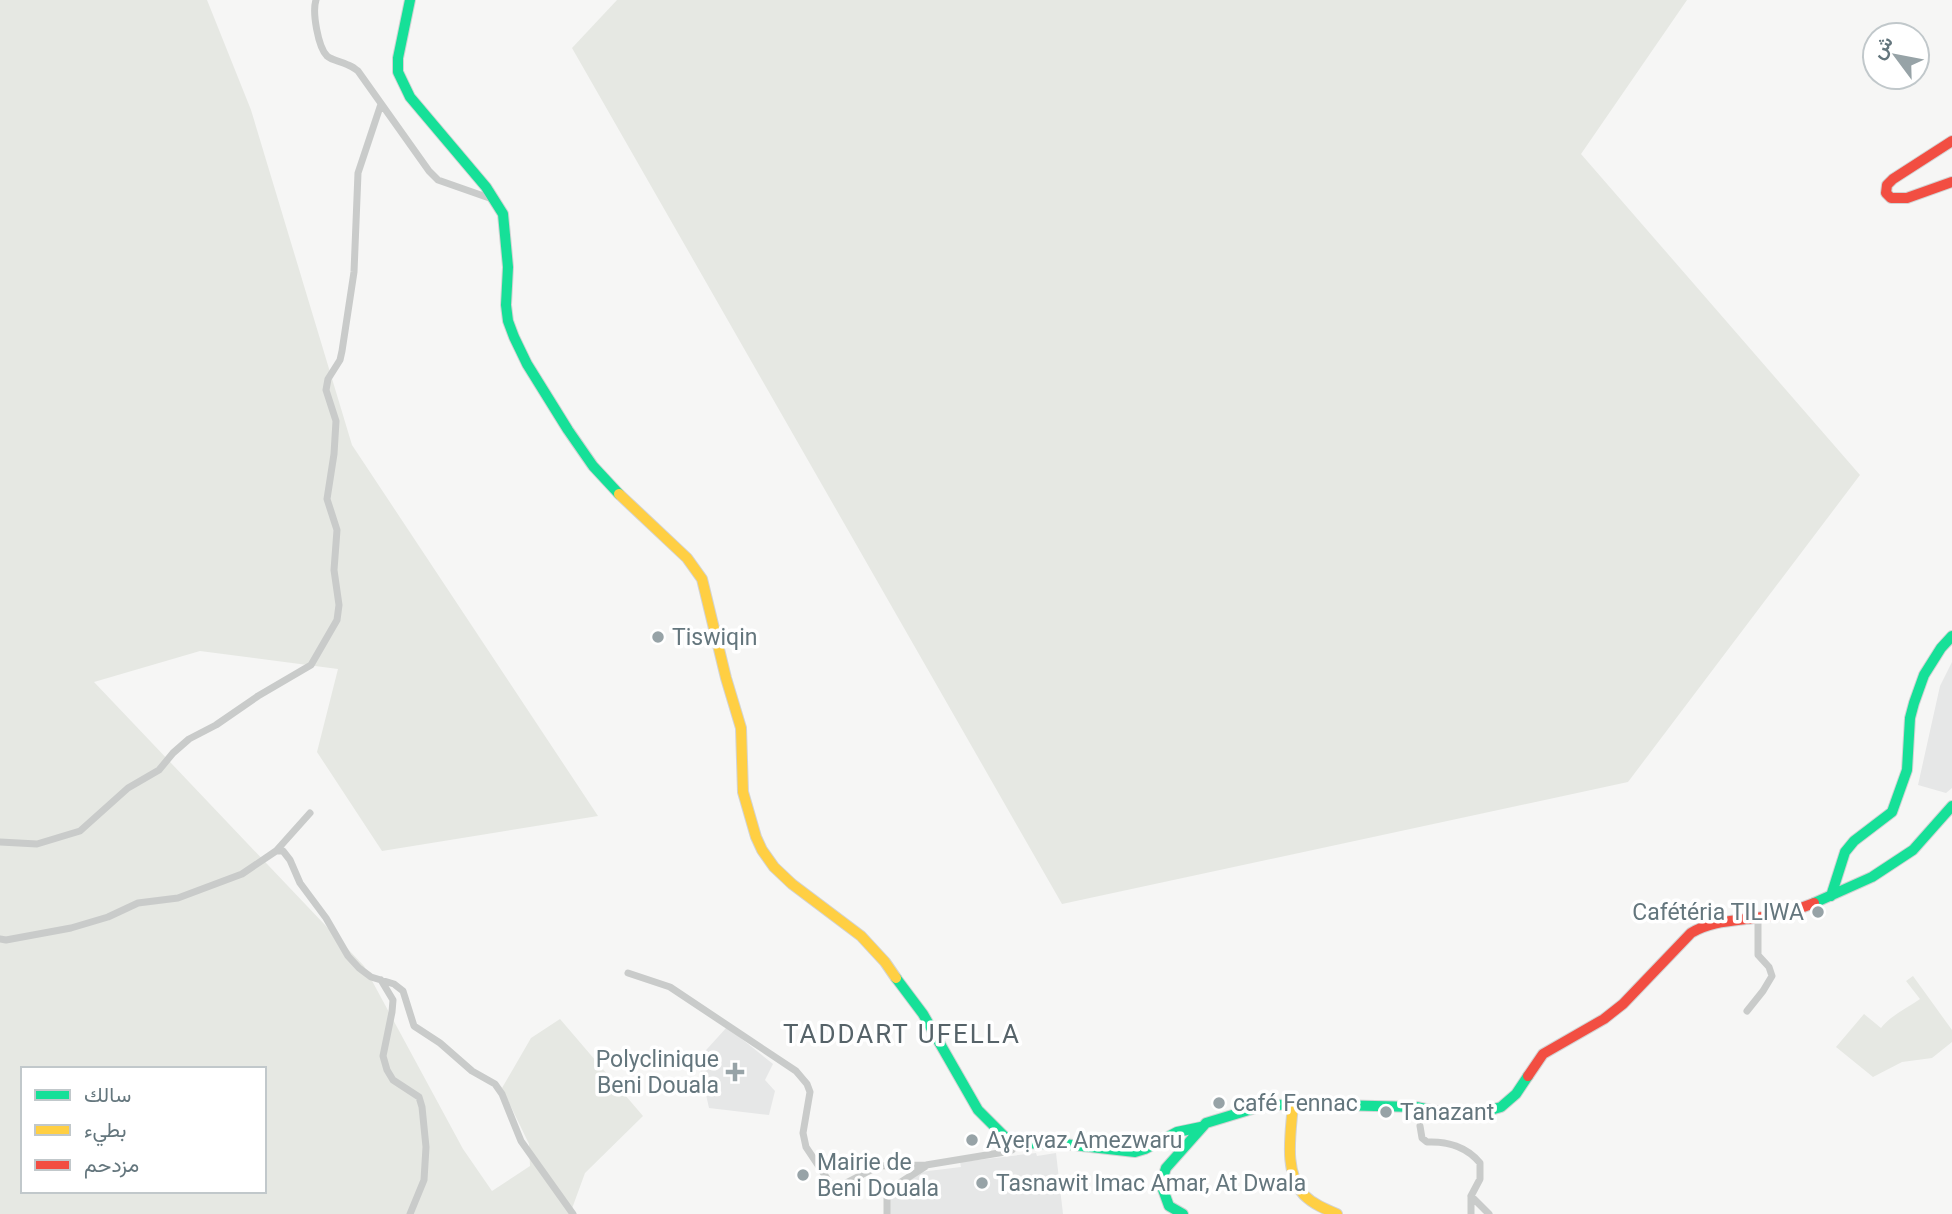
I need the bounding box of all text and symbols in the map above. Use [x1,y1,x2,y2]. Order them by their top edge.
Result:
north arrow [1861,21,1931,91]
text: ش [1866,31,1898,63]
place label: Tiswiqin [672,624,757,651]
marker: Tiswiqin [650,629,666,645]
place label: Cafétéria TILIWA [1632,899,1804,926]
marker: Cafétéria TILIWA [1810,904,1826,920]
district label: TADDART UFELLA [783,1019,1021,1049]
place label: Polyclinique Beni Douala [596,1046,719,1099]
marker: Polyclinique Beni Douala [725,1062,745,1082]
legend [21,1067,266,1193]
text: سالك [84,1083,131,1107]
place label: café Fennac [1233,1090,1358,1117]
marker: café Fennac [1211,1095,1227,1111]
place label: Tanazant [1400,1099,1494,1126]
marker: Tanazant [1378,1104,1394,1120]
text: بطيء [84,1118,127,1147]
place label: Aɣeṛvaz Amezwaru [986,1127,1182,1154]
marker: Aɣeṛvaz Amezwaru [964,1132,980,1148]
place label: Mairie de Beni Douala [817,1149,939,1202]
text: مزدحم [84,1153,139,1179]
marker: Mairie de Beni Douala [795,1167,811,1183]
place label: Tasnawit Imac Amar, At Dwala [996,1170,1306,1197]
marker: Tasnawit Imac Amar, At Dwala [974,1175,990,1191]

